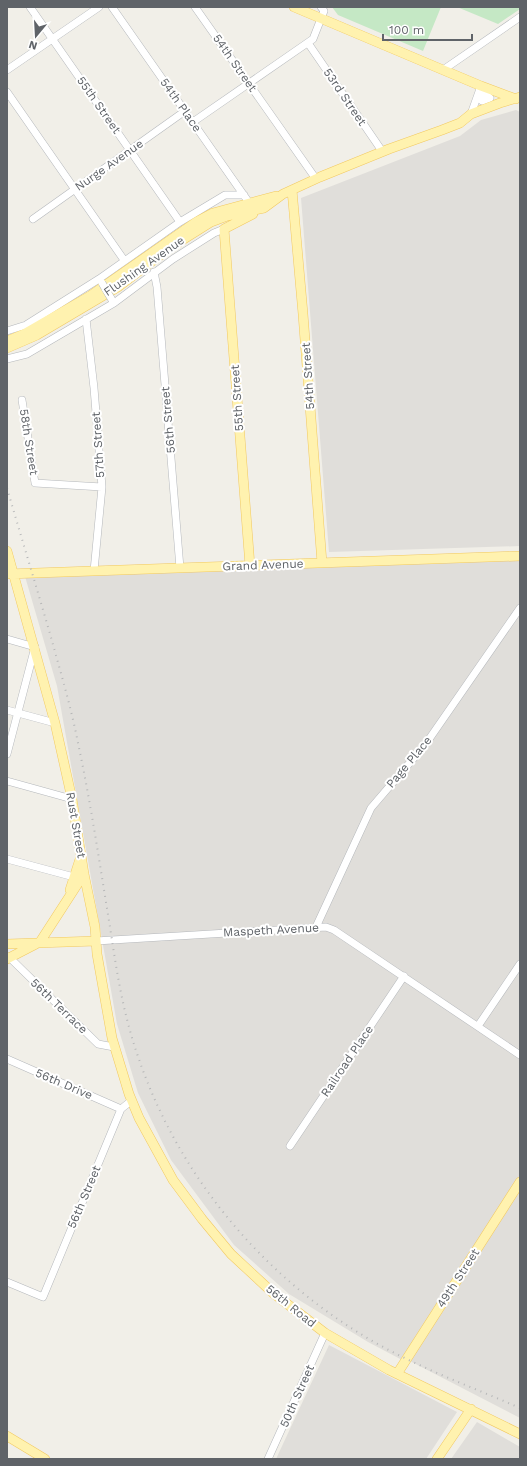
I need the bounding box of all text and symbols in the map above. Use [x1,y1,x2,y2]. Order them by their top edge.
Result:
north arrow [16,16,56,56]
scale bar [383,16,472,42]
text: 100 m [389,23,424,37]
street label: 54th Street [210,32,260,94]
text: N [27,38,39,52]
street label: 53rd Street [321,66,369,128]
street label: 55th Street [74,74,124,136]
street label: 54th Place [157,75,205,135]
street label: Nurge Avenue [72,136,146,194]
street label: Flushing Avenue [101,233,187,299]
street label: 54th Street [299,342,317,410]
street label: 55th Street [228,364,246,432]
street label: 56th Street [158,386,178,454]
street label: 58th Street [17,408,41,476]
street label: 57th Street [89,411,107,479]
street label: Grand Avenue [222,557,304,573]
street label: Page Place [383,733,435,791]
street label: Rust Street [63,791,89,859]
street label: Maspeth Avenue [223,920,319,940]
street label: 56th Terrace [28,975,90,1037]
street label: Railroad Place [318,1022,376,1099]
street label: 56th Drive [33,1066,95,1102]
street label: 56th Street [64,1163,104,1231]
street label: 49th Street [434,1246,482,1310]
street label: 56th Road [263,1282,319,1330]
street label: 50th Street [277,1362,317,1430]

